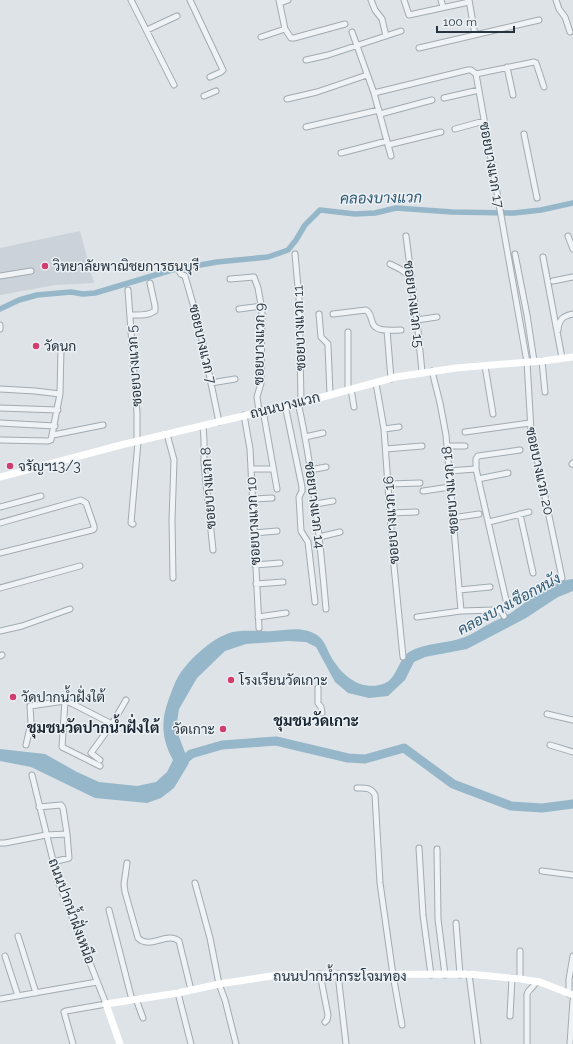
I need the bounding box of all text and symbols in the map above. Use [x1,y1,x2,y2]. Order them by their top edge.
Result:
scale bar [437,8,514,34]
text: 100 m [443,15,477,29]
street label: ซอยบางแวก 17 [477,121,508,210]
water label: คลองบางแวก [340,188,422,208]
place label: วิทยาลัยพาณิชยการธนบุรี [52,257,199,276]
street label: ซอยบางแวก 15 [401,260,427,349]
marker: วิทยาลัยพาณิชยการธนบุรี [40,261,50,271]
street label: ซอยบางแวก 11 [290,285,308,371]
street label: ซอยบางแวก 7 [186,303,220,386]
street label: ซอยบางแวก 9 [250,303,268,385]
street label: ซอยบางแวก 5 [123,324,145,407]
place label: วัดนก [44,338,76,354]
marker: วัดนก [31,341,41,351]
street label: ถนนบางแวก [248,389,322,421]
street label: ซอยบางแวก 20 [523,425,557,517]
street label: ซอยบางแวก 18 [438,445,462,535]
street label: ซอยบางแวก 8 [197,446,219,530]
place label: จรัญฯ13/3 [18,458,81,475]
marker: จรัญฯ13/3 [5,461,15,471]
street label: ซอยบางแวก 14 [302,461,328,550]
street label: ซอยบางแวก 16 [380,475,402,565]
street label: ซอยบางแวก 10 [243,476,263,566]
water label: คลองบางเชือกหนัง [454,568,564,639]
place label: โรงเรียนวัดเกาะ [238,671,328,688]
marker: โรงเรียนวัดเกาะ [226,675,236,685]
place label: วัดปากน้ำฝั่งใต้ [21,685,106,705]
marker: วัดปากน้ำฝั่งใต้ [8,692,18,702]
district label: ชุมชนวัดเกาะ [273,711,359,732]
district label: ชุมชนวัดปากน้ำฝั่งใต้ [27,713,160,739]
place label: วัดเกาะ [173,721,215,737]
marker: วัดเกาะ [218,724,228,734]
street label: ถนนปากน้ำฝั่งเหนือ [45,855,102,966]
street label: ถนนปากน้ำกระโจมทอง [273,964,407,984]

